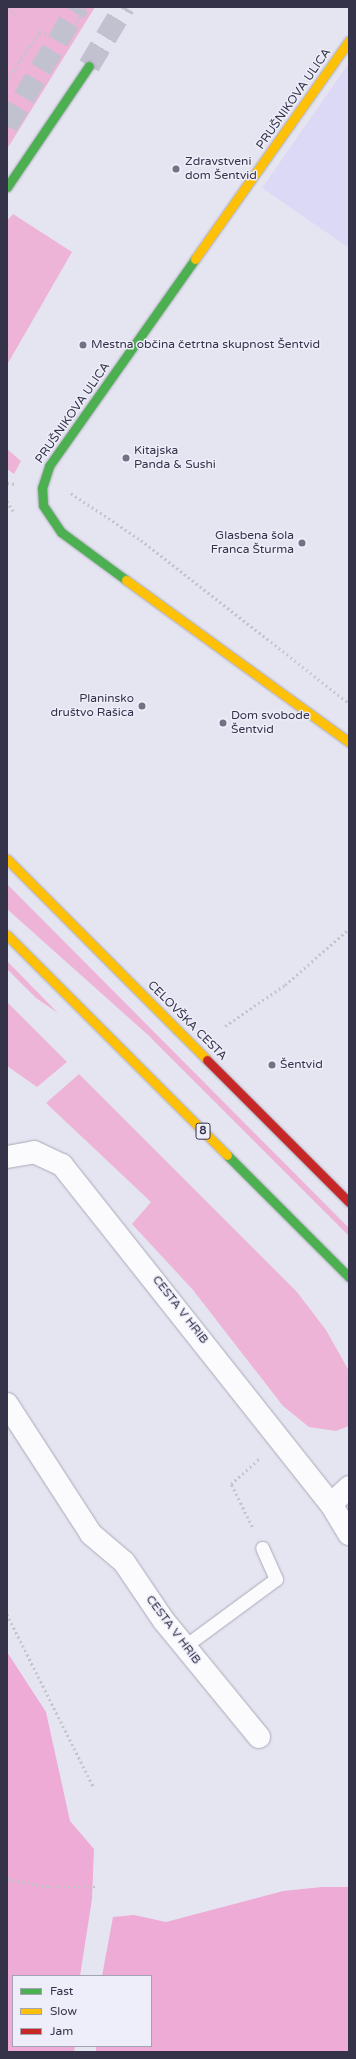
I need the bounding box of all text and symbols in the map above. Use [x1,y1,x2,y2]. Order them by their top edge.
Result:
street label: PRUŠNIKOVA ULICA [254,46,334,152]
place label: Zdravstveni dom Šentvid [185,155,257,183]
marker: Zdravstveni dom Šentvid [170,163,182,175]
place label: Mestna občina četrtna skupnost Šentvid [91,338,320,352]
marker: Mestna občina četrtna skupnost Šentvid [78,340,88,350]
street label: PRUŠNIKOVA ULICA [33,360,113,466]
place label: Kitajska Panda & Sushi [134,444,216,472]
marker: Kitajska Panda & Sushi [121,453,131,463]
place label: Glasbena šola Franca Šturma [211,529,294,557]
marker: Glasbena šola Franca Šturma [297,538,307,548]
place label: Planinsko društvo Rašica [50,692,134,720]
marker: Planinsko društvo Rašica [137,701,147,711]
place label: Dom svobode Šentvid [231,709,310,737]
marker: Dom svobode Šentvid [218,718,228,728]
street label: CELOVŠKA CESTA [144,978,230,1064]
place label: Šentvid [280,1058,323,1072]
marker: Šentvid [267,1060,277,1070]
road number: 8 [195,1122,211,1140]
street label: CESTA V HRIB [149,1273,211,1347]
street label: CESTA V HRIB [142,1593,204,1667]
legend [12,1975,152,2047]
text: Fast [50,1984,73,1998]
text: Slow [50,2004,77,2018]
text: Jam [50,2024,73,2038]

